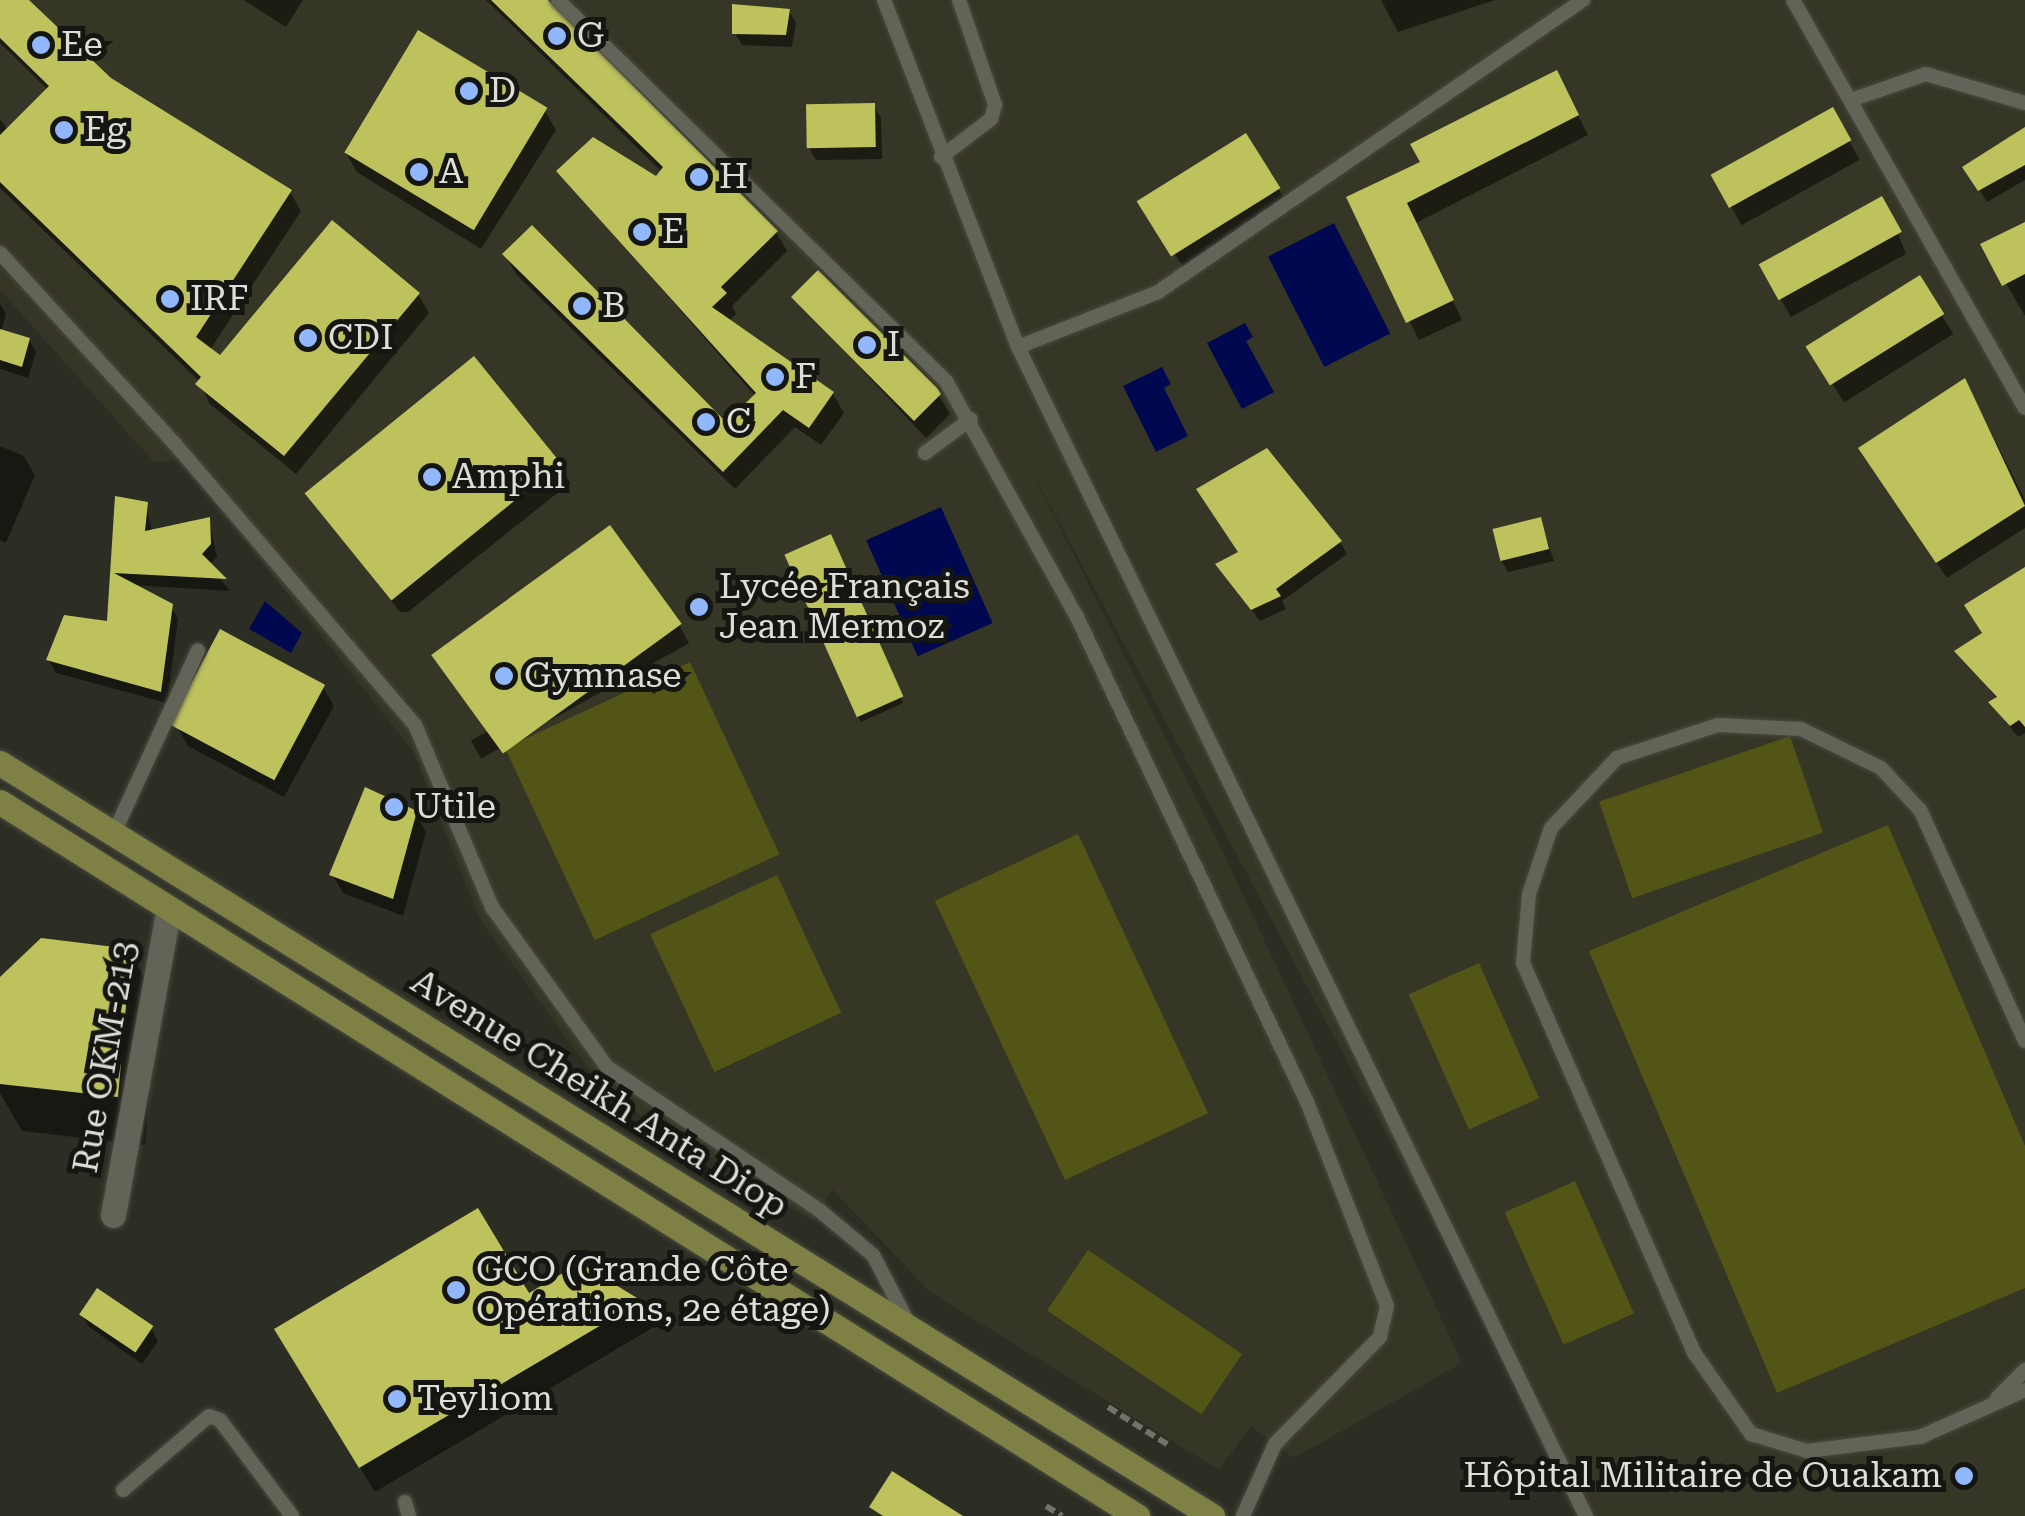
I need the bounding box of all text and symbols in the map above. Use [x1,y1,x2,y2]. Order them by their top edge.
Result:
place label: G [577,15,604,57]
place label: Ee [61,24,103,66]
marker: G [546,25,568,47]
marker: Ee [30,34,52,56]
place label: D [489,70,516,112]
marker: D [458,80,480,102]
place label: Eg [84,109,126,151]
marker: Eg [53,119,75,141]
place label: A [439,151,463,193]
place label: H [719,156,748,198]
marker: A [408,161,430,183]
marker: H [688,166,710,188]
place label: E [662,211,684,253]
marker: E [631,221,653,243]
place label: IRF [190,278,248,320]
place label: B [602,285,625,327]
marker: IRF [159,288,181,310]
marker: B [571,295,593,317]
place label: CDI [328,317,393,359]
place label: I [887,324,900,366]
marker: CDI [297,327,319,349]
marker: I [856,334,878,356]
place label: F [795,356,816,398]
marker: F [764,366,786,388]
place label: C [726,401,751,443]
marker: C [695,411,717,433]
place label: Amphi [452,456,565,498]
marker: Amphi [421,466,443,488]
place label: Lycée Français Jean Mermoz [719,566,970,648]
marker: Lycée Français Jean Mermoz [688,596,710,618]
place label: Gymnase [524,655,682,697]
marker: Gymnase [493,665,515,687]
place label: Utile [414,786,496,828]
marker: Utile [383,796,405,818]
street label: Rue OKM-213 [65,938,147,1176]
street label: Avenue Cheikh Anta Diop [403,961,795,1227]
place label: GCO (Grande Côte Opérations, 2e étage) [476,1249,830,1331]
marker: GCO (Grande Côte Opérations, 2e étage) [445,1279,467,1301]
place label: Teyliom [417,1378,553,1420]
marker: Teyliom [386,1388,408,1410]
place label: Hôpital Militaire de Ouakam [1464,1455,1942,1497]
marker: Hôpital Militaire de Ouakam [1951,1463,1977,1489]

